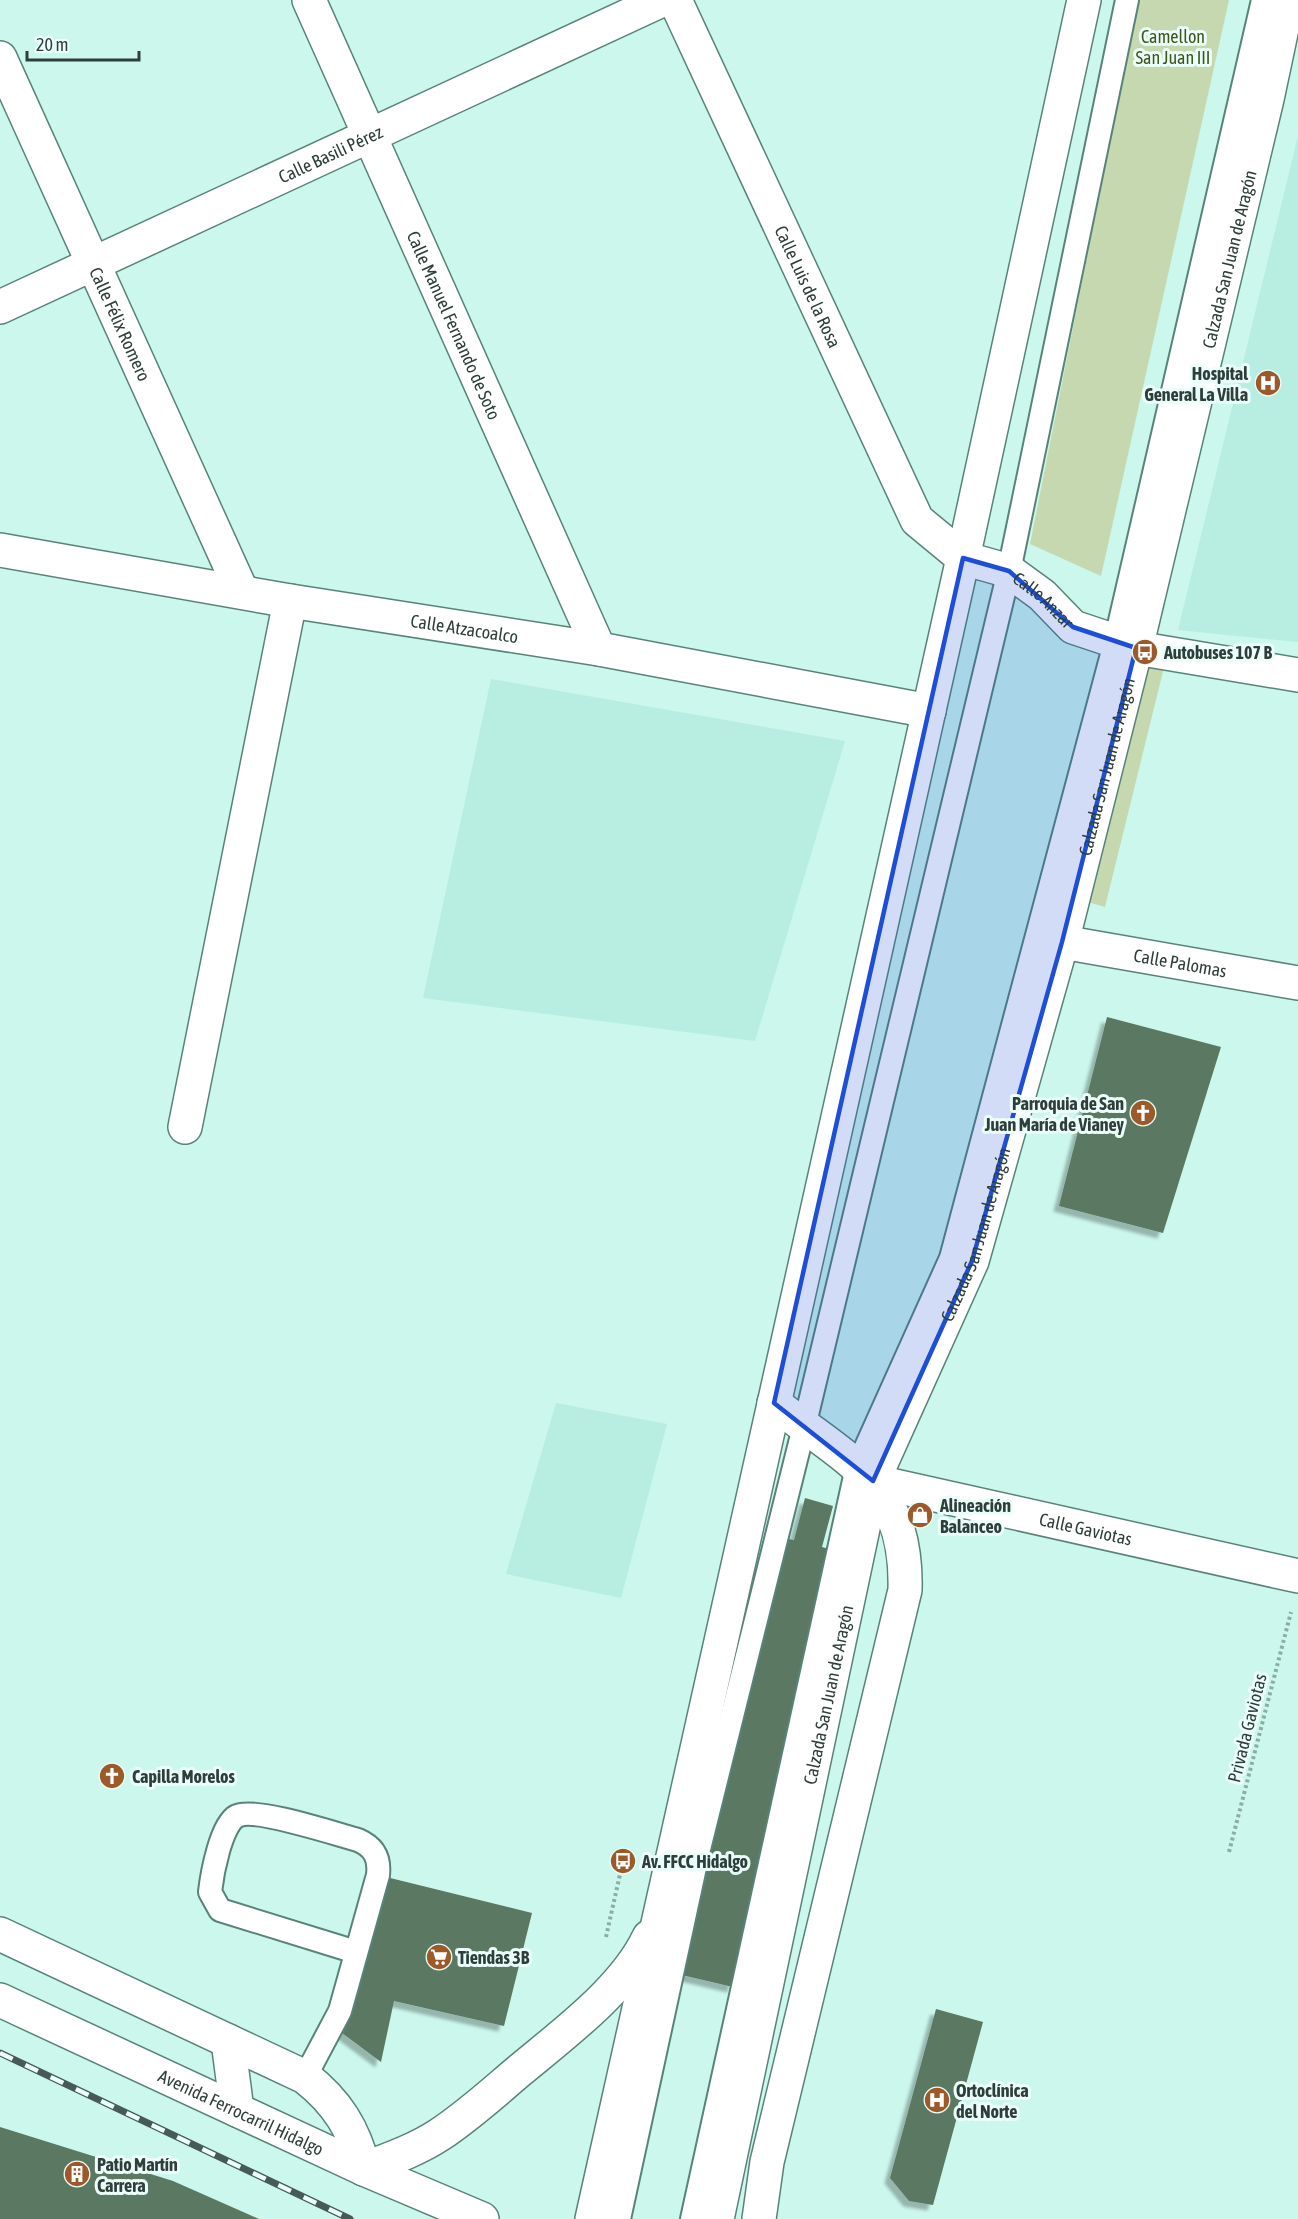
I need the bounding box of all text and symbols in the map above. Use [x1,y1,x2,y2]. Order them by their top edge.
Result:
scale bar [27,24,140,62]
park label: Camellon San Juan III [1136,26,1210,68]
text: 20 m [36,34,68,55]
street label: Calle Basili Pérez [275,121,386,187]
street label: Calzada San Juan de Aragón [1197,168,1260,350]
street label: Calle Luis de la Rosa [771,222,846,351]
street label: Calle Manuel Fernando de Soto [403,227,505,423]
street label: Calle Félix Romero [86,264,155,384]
place label: Hospital General La Villa [1144,363,1248,405]
hospital icon: Hospital General La Villa [1253,368,1283,398]
street label: Calle Anzar [1009,567,1079,632]
street label: Calle Atzacoalco [409,609,520,647]
bus stop icon: Autobuses 107 B [1130,637,1160,667]
place label: Autobuses 107 B [1163,642,1272,663]
street label: Calzada San Juan de Aragón [1074,675,1139,858]
street label: Calle Palomas [1132,944,1228,981]
place label: Parroquia de San Juan María de Vianey [984,1093,1125,1135]
church icon: Parroquia de San Juan María de Vianey [1128,1098,1158,1128]
street label: Calzada San Juan de Aragón [936,1145,1014,1324]
place label: Alineación Balanceo [939,1495,1011,1537]
shop icon: Alineación Balanceo [905,1500,935,1530]
street label: Calle Gaviotas [1037,1508,1134,1549]
street label: Calzada San Juan de Aragón [799,1603,857,1786]
street label: Privada Gaviotas [1223,1672,1271,1784]
church icon: Capilla Morelos [97,1761,127,1791]
place label: Capilla Morelos [132,1766,236,1787]
bus stop icon: Av. FFCC Hidalgo [608,1846,638,1876]
place label: Av. FFCC Hidalgo [641,1851,748,1872]
supermarket icon: Tiendas 3B [424,1942,454,1972]
place label: Tiendas 3B [458,1947,530,1968]
street label: Avenida Ferrocarril Hidalgo [155,2065,327,2159]
place label: Ortoclínica del Norte [956,2080,1029,2122]
hospital icon: Ortoclínica del Norte [922,2085,952,2115]
place label: Patio Martín Carrera [97,2154,178,2196]
building icon: Patio Martín Carrera [62,2159,92,2189]

